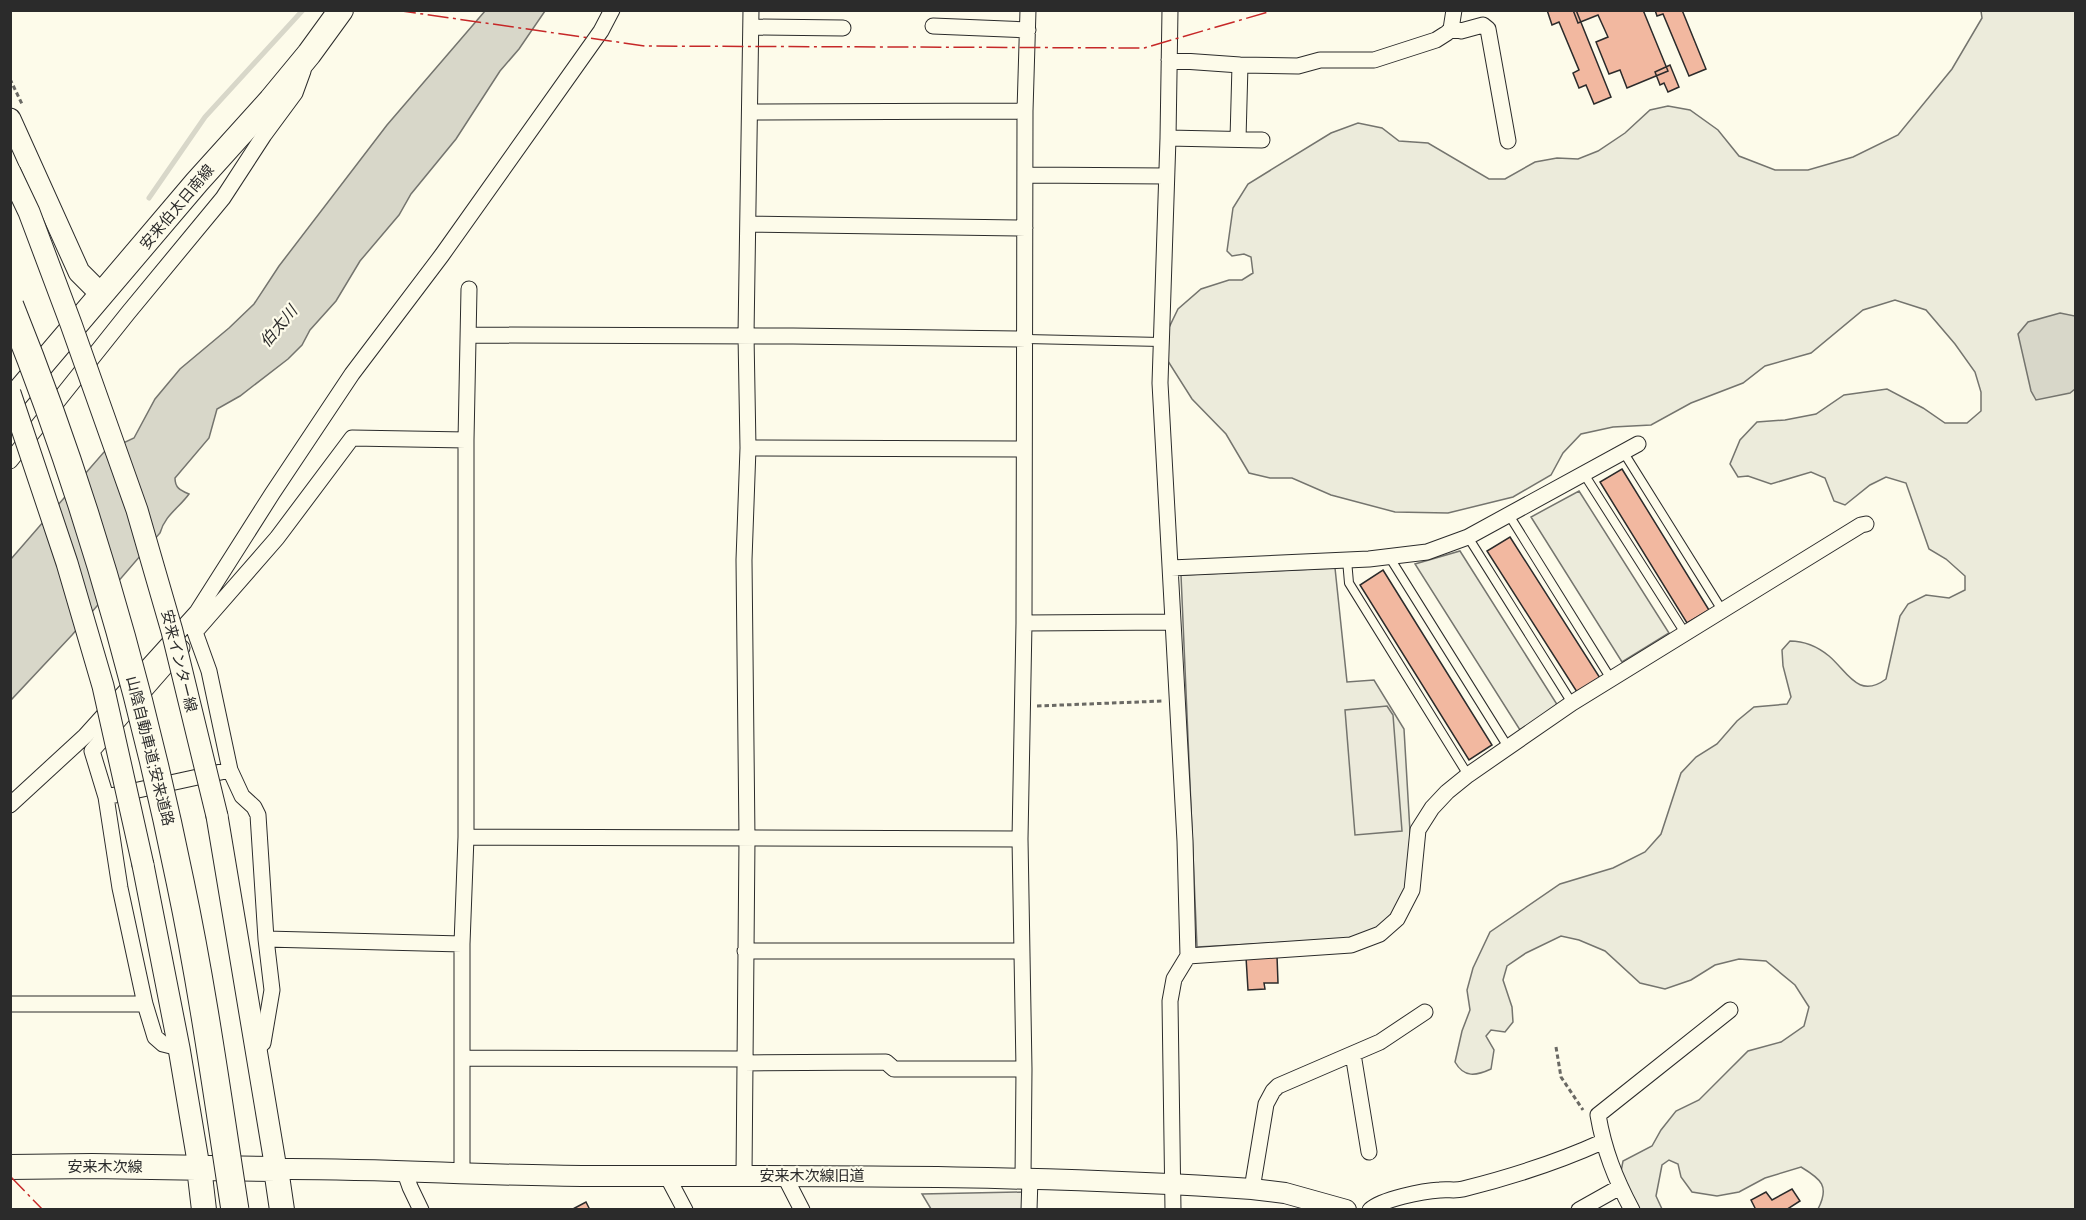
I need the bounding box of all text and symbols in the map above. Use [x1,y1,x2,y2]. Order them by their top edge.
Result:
street label: 安来伯太日南線 [136,160,218,253]
water label: 伯太川 [255,300,302,351]
street label: 安来インター線 [158,608,201,714]
street label: 山陰自動車道;安来道路 [123,674,178,828]
street label: 安来木次線 [67,1157,143,1176]
street label: 安来木次線旧道 [759,1166,865,1185]

